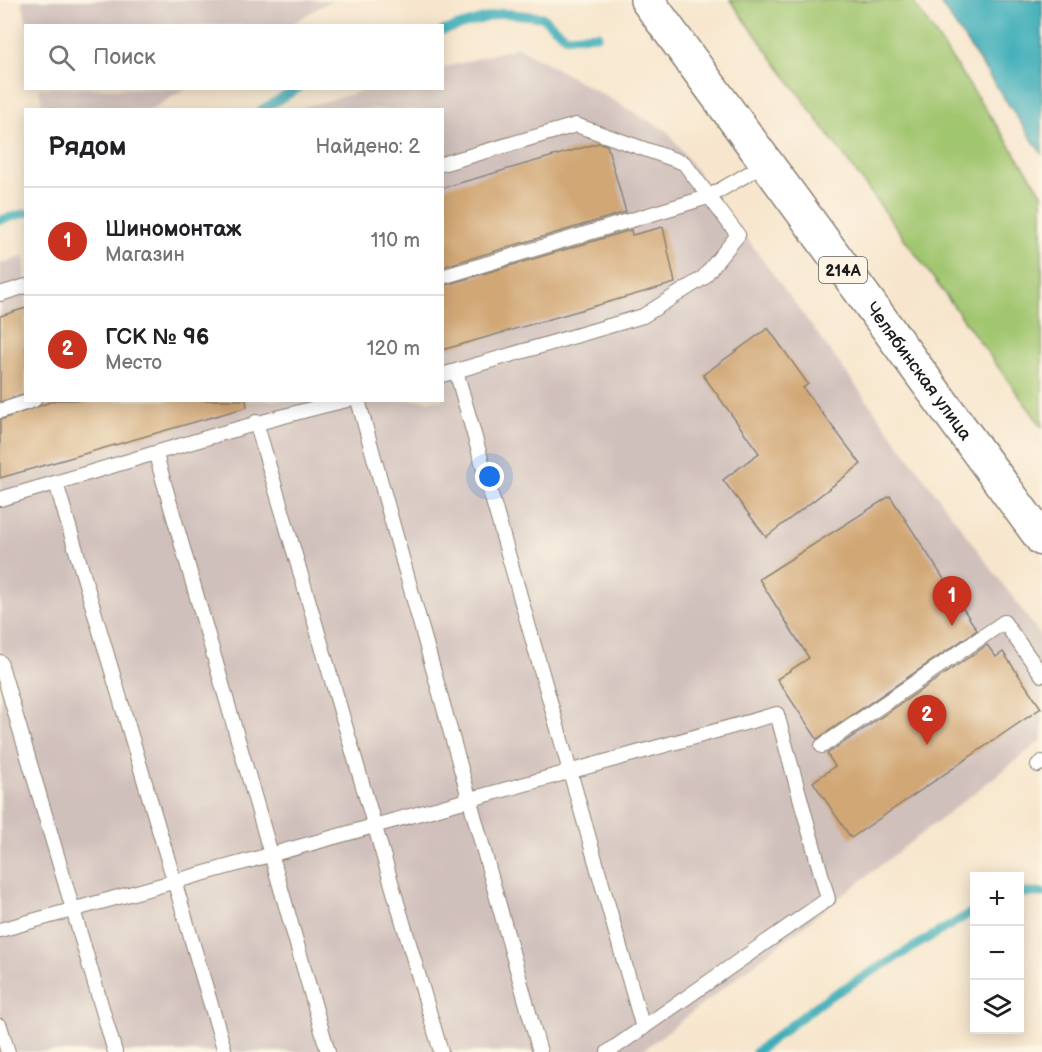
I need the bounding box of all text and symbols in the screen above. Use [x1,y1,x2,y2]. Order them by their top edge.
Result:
search box [24,24,444,90]
icon: search [45,41,78,74]
text: Поиск [93,44,156,71]
text: Рядом [48,132,126,163]
text: Найдено: 2 [316,135,420,159]
text: Шиномонтаж [105,216,241,243]
text: 1 [63,229,72,253]
text: 110 m [371,229,420,253]
text: Магазин [105,243,185,267]
road number: 214А [819,257,867,283]
street label: Челябинская улица [861,298,976,445]
text: ГСК № 96 [105,324,209,351]
text: 2 [62,337,73,361]
text: 120 m [367,337,420,361]
text: Место [105,351,162,375]
your location [475,462,504,491]
pin: 1 [932,576,972,626]
pin: 2 [908,696,946,745]
map controls [970,872,1024,1034]
button: + [970,872,1024,926]
button: − [970,926,1024,980]
button: layers [970,980,1024,1034]

